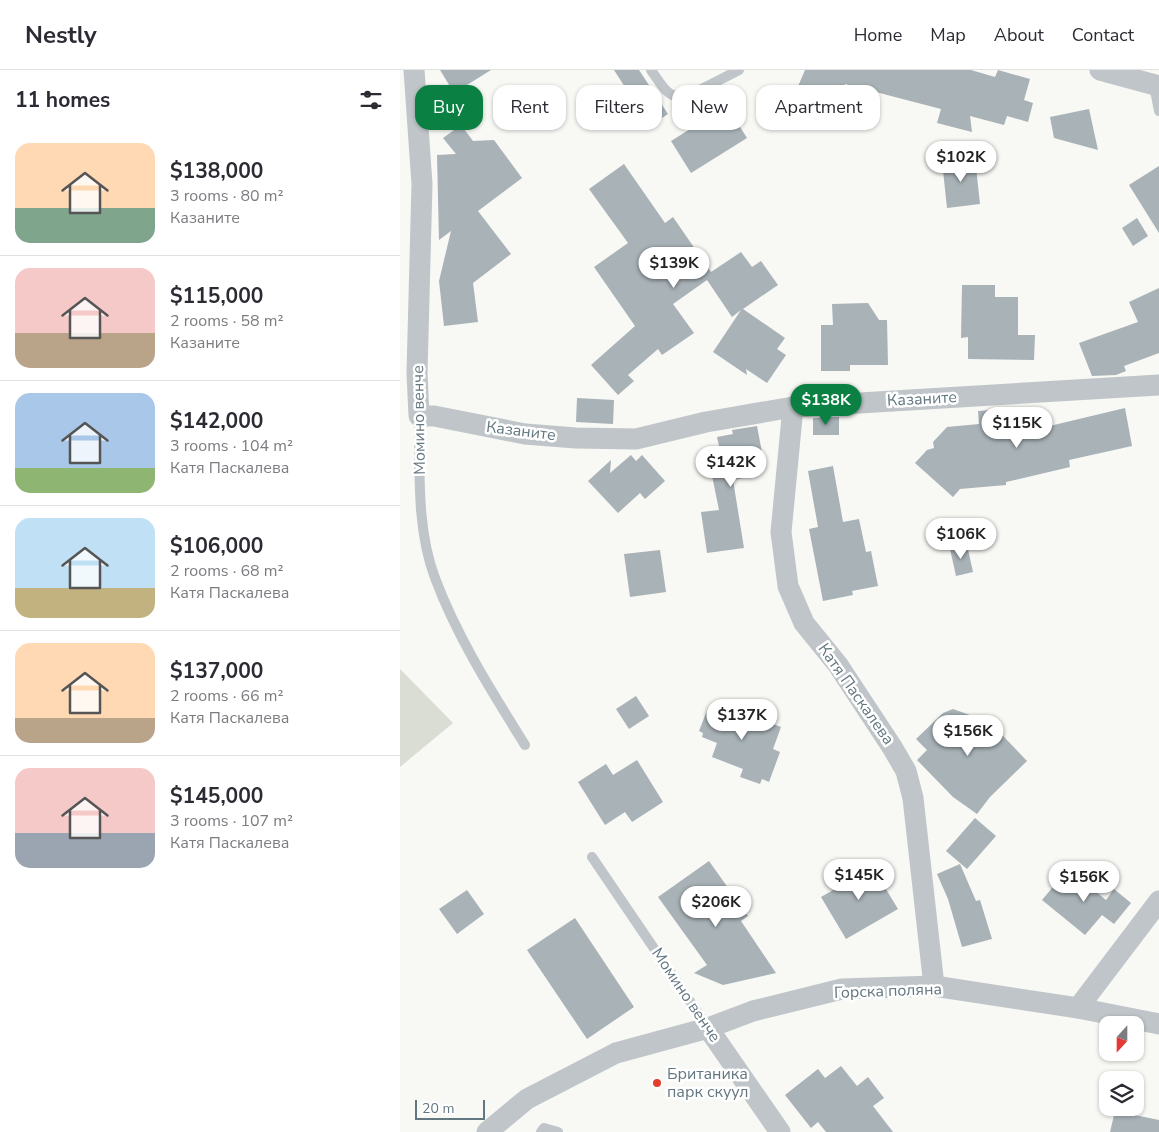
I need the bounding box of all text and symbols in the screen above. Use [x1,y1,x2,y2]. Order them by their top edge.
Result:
text: Nestly [25,19,97,51]
text: Home [854,23,902,47]
text: Map [930,23,966,47]
text: About [994,23,1044,47]
text: Contact [1072,23,1134,47]
chip: Buy [415,85,483,130]
chip: Rent [493,85,566,130]
chip: Filters [576,85,662,130]
chip: New [672,85,746,130]
chip: Apartment [756,85,880,130]
text: 11 homes [15,86,110,114]
icon: filters [357,86,385,114]
pin: $102K [926,140,996,183]
text: $102K [936,146,986,168]
text: $138,000 [170,157,263,185]
icon: home [55,163,115,223]
text: 3 rooms · 80 m² [170,185,283,207]
text: Казаните [170,207,240,229]
pin: $139K [639,246,709,289]
text: $139K [649,252,699,274]
text: $115,000 [170,282,263,310]
icon: home [55,288,115,348]
text: 2 rooms · 58 m² [170,310,283,332]
text: Казаните [170,332,240,354]
street label: Момино венче [407,365,431,475]
pin: $138K [791,384,861,426]
street label: Казаните [886,386,958,412]
text: $138K [801,389,851,411]
pin: $115K [982,406,1052,449]
text: $142,000 [170,407,263,435]
text: $115K [992,412,1042,434]
icon: home [55,413,115,473]
street label: Казаните [485,416,557,446]
text: 3 rooms · 104 m² [170,435,293,457]
pin: $142K [696,446,766,488]
text: $142K [706,451,756,473]
text: Катя Паскалева [170,457,289,479]
pin: $106K [926,518,996,560]
text: $106K [936,523,986,545]
text: $106,000 [170,532,263,560]
icon: home [55,538,115,598]
text: 2 rooms · 68 m² [170,560,283,582]
text: Катя Паскалева [170,582,289,604]
street label: Катя Паскалева [813,639,899,749]
text: $137,000 [170,657,263,685]
icon: home [55,663,115,723]
text: 2 rooms · 66 m² [170,685,283,707]
pin: $137K [707,698,777,741]
text: $137K [717,704,767,726]
text: Катя Паскалева [170,707,289,729]
pin: $156K [933,714,1003,757]
text: $156K [943,720,993,742]
text: $145,000 [170,782,263,810]
icon: home [55,788,115,848]
text: 3 rooms · 107 m² [170,810,293,832]
text: Катя Паскалева [170,832,289,854]
pin: $145K [824,858,894,901]
pin: $156K [1049,860,1119,903]
text: $145K [834,864,884,886]
text: $156K [1059,866,1109,888]
pin: $206K [681,886,751,928]
text: $206K [691,891,741,913]
street label: Момино венче [646,943,726,1047]
street label: Горска поляна [834,978,942,1004]
north arrow [1099,1016,1144,1061]
map controls [1099,1016,1144,1116]
place label: Британика парк скуул [667,1063,748,1103]
button: layers [1099,1071,1144,1116]
marker: Британика парк скуул [651,1077,663,1089]
scale bar [415,1097,485,1120]
text: 20 m [422,1099,454,1118]

